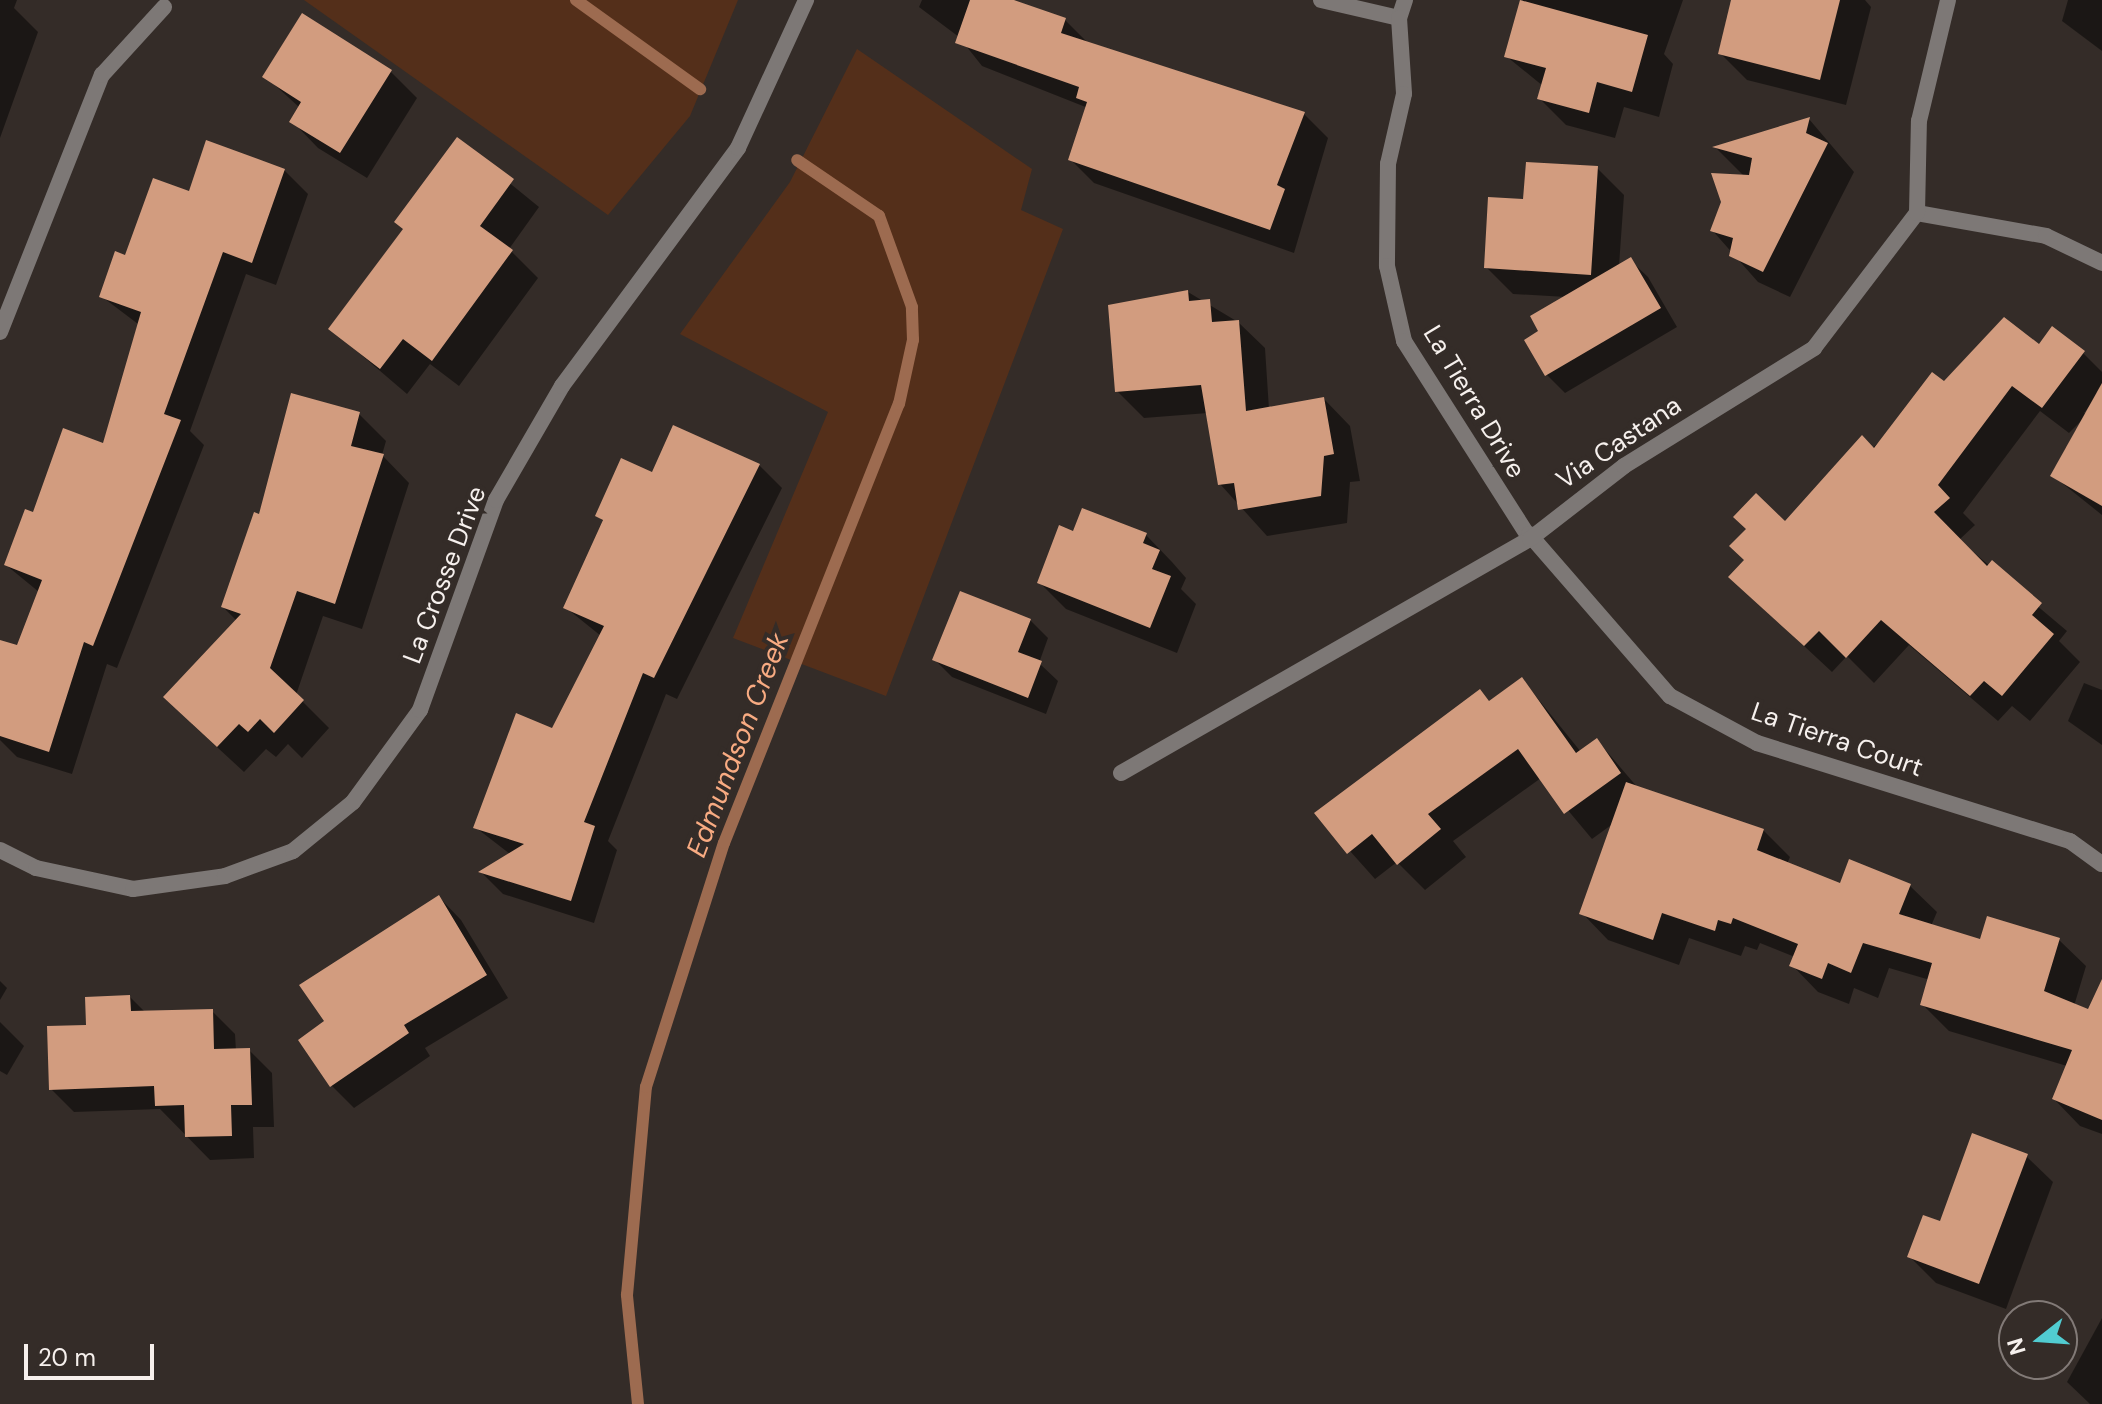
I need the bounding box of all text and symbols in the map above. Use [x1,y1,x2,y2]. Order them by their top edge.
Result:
street label: La Tierra Drive [1416,320,1532,484]
street label: Via Castana [1551,390,1687,496]
street label: La Crosse Drive [397,482,493,668]
water label: Edmundson Creek [680,628,796,862]
street label: La Tierra Court [1747,696,1927,784]
north arrow [1998,1300,2078,1380]
scale bar [28,1328,158,1378]
text: N [2000,1335,2033,1358]
text: 20 m [38,1342,96,1373]

